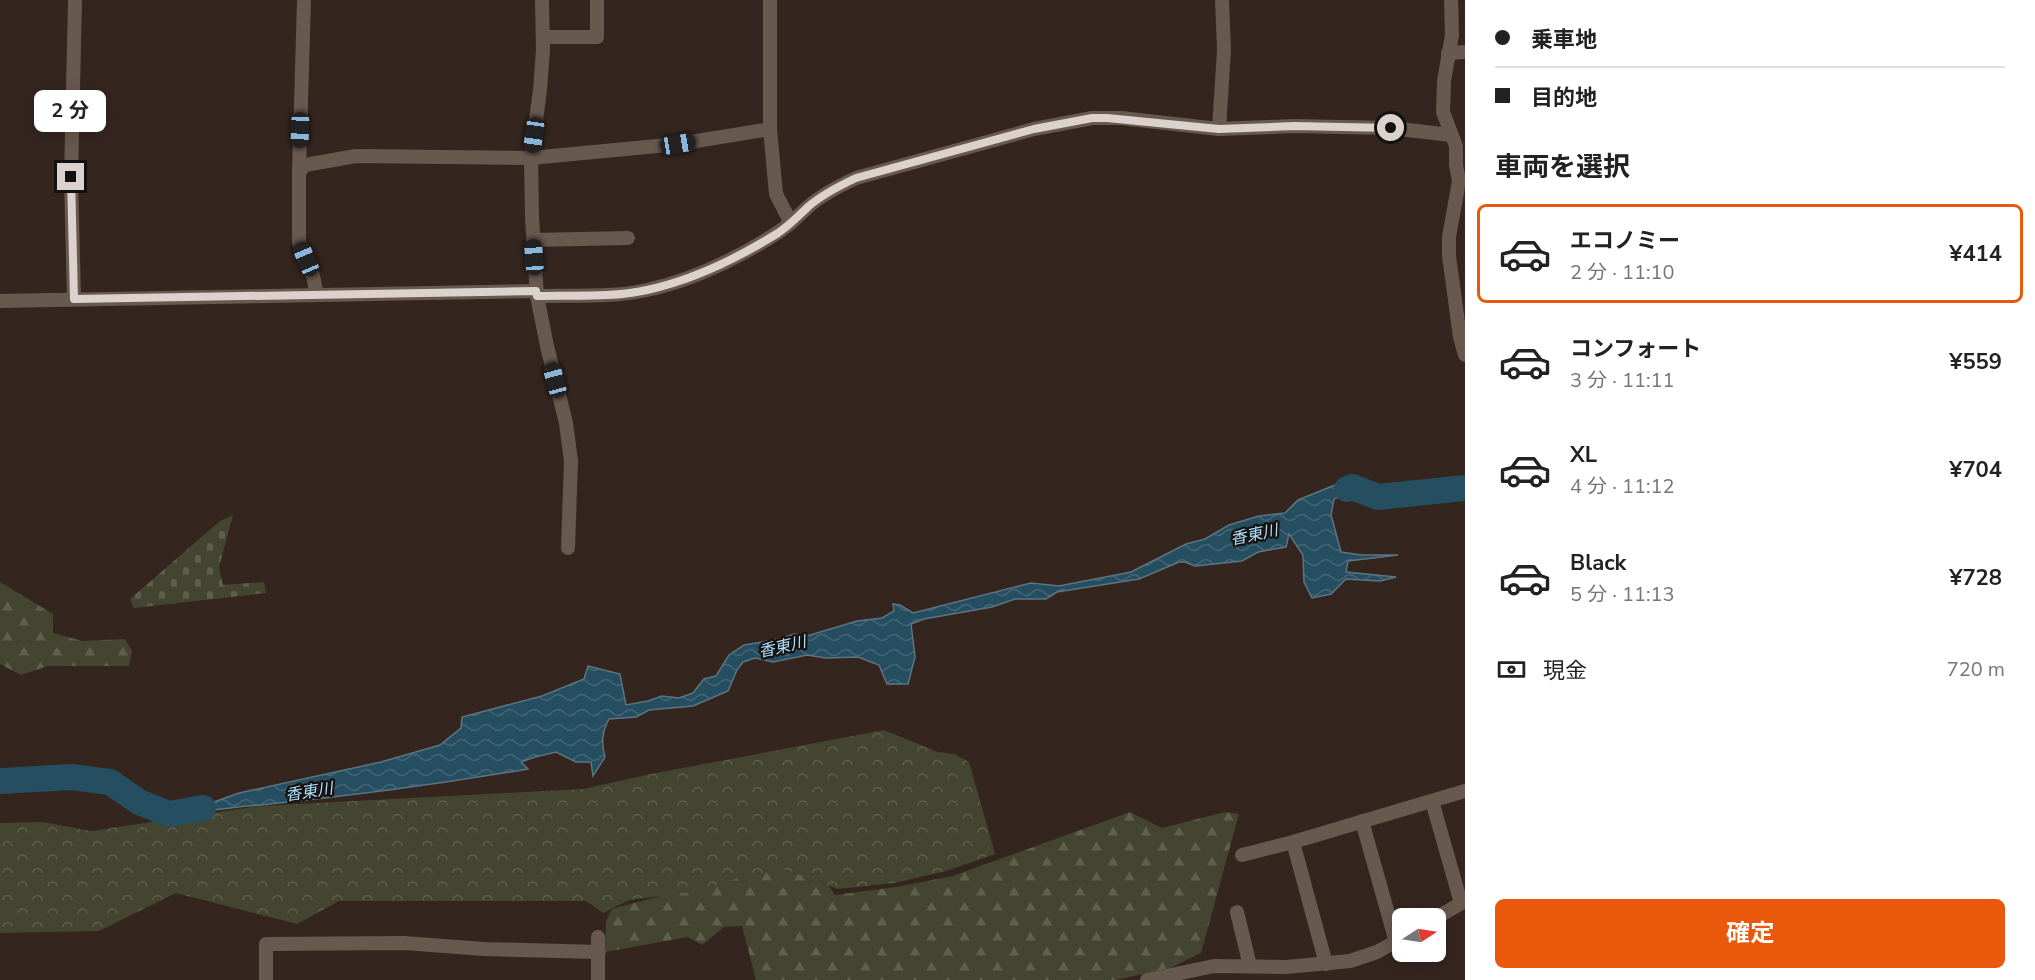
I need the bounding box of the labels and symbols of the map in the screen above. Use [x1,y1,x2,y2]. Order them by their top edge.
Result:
callout: 2 分 [35,90,107,132]
car [290,112,310,148]
route start [1377,114,1404,141]
car [523,116,545,154]
car [659,132,697,156]
route end [57,163,84,190]
car [524,238,544,276]
car [291,239,321,279]
car [542,360,568,400]
water label: 香東川 [1228,519,1282,551]
water label: 香東川 [756,630,810,663]
water label: 香東川 [284,777,337,807]
north arrow [1392,908,1446,962]

